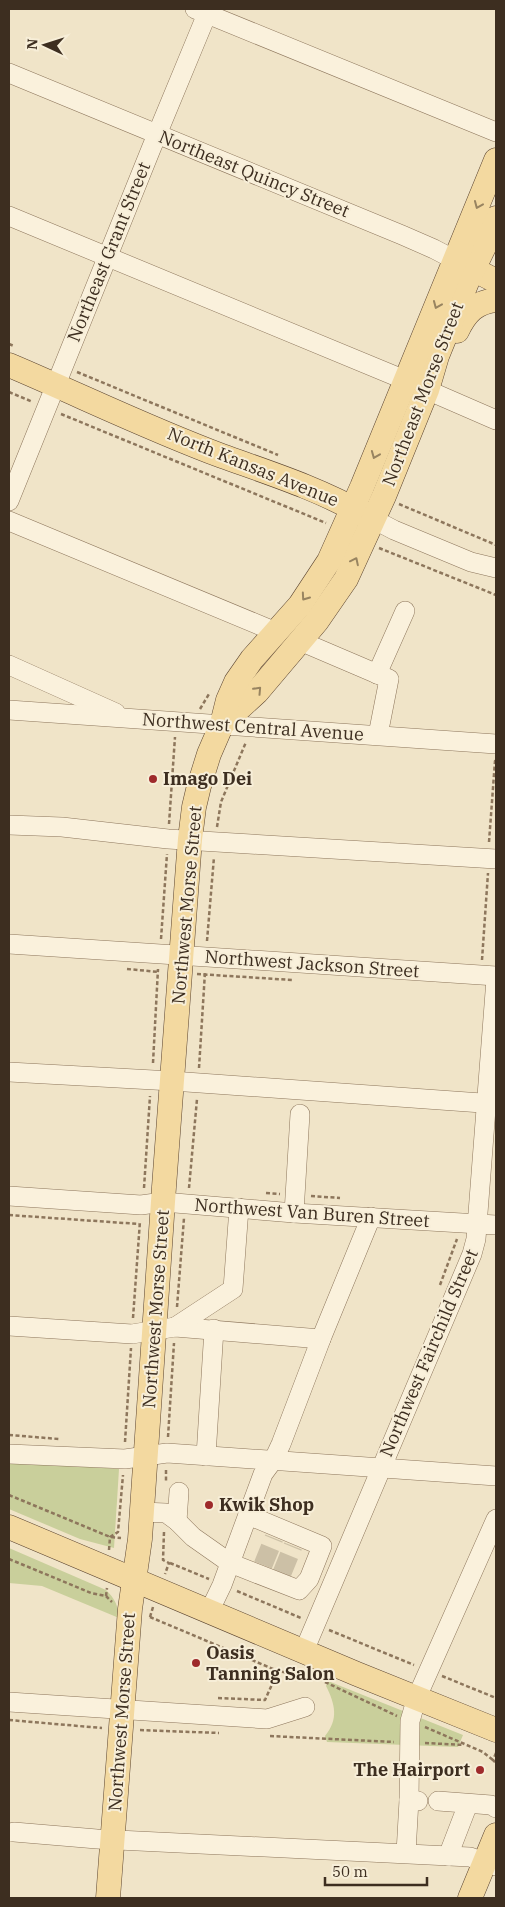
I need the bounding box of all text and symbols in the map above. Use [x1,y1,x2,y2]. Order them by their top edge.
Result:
north arrow [20,20,70,70]
text: N [23,38,41,50]
street label: Northeast Quincy Street [156,125,353,222]
street label: Northeast Grant Street [62,158,155,345]
one-way arrow [473,200,484,209]
street label: Northeast Morse Street [377,298,468,489]
one-way arrow [432,300,443,309]
street label: North Kansas Avenue [164,422,342,511]
one-way arrow [370,450,381,459]
one-way arrow [349,557,359,566]
one-way arrow [302,591,311,601]
one-way arrow [252,687,261,696]
street label: Northwest Central Avenue [142,707,365,746]
place label: Imago Dei [163,767,252,790]
marker: Imago Dei [147,773,159,785]
street label: Northwest Morse Street [166,805,207,1005]
street label: Northwest Jackson Street [204,945,420,982]
street label: Northwest Van Buren Street [194,1193,430,1232]
street label: Northwest Morse Street [137,1209,174,1409]
street label: Northwest Fairchild Street [374,1245,483,1460]
place label: Kwik Shop [219,1493,314,1516]
marker: Kwik Shop [203,1499,215,1511]
street label: Northwest Morse Street [103,1612,140,1812]
place label: Oasis Tanning Salon [206,1641,335,1685]
marker: Oasis Tanning Salon [190,1657,202,1669]
place label: The Hairport [353,1758,470,1781]
marker: The Hairport [474,1764,486,1776]
scale bar [325,1854,428,1886]
text: 50 m [332,1862,368,1881]

